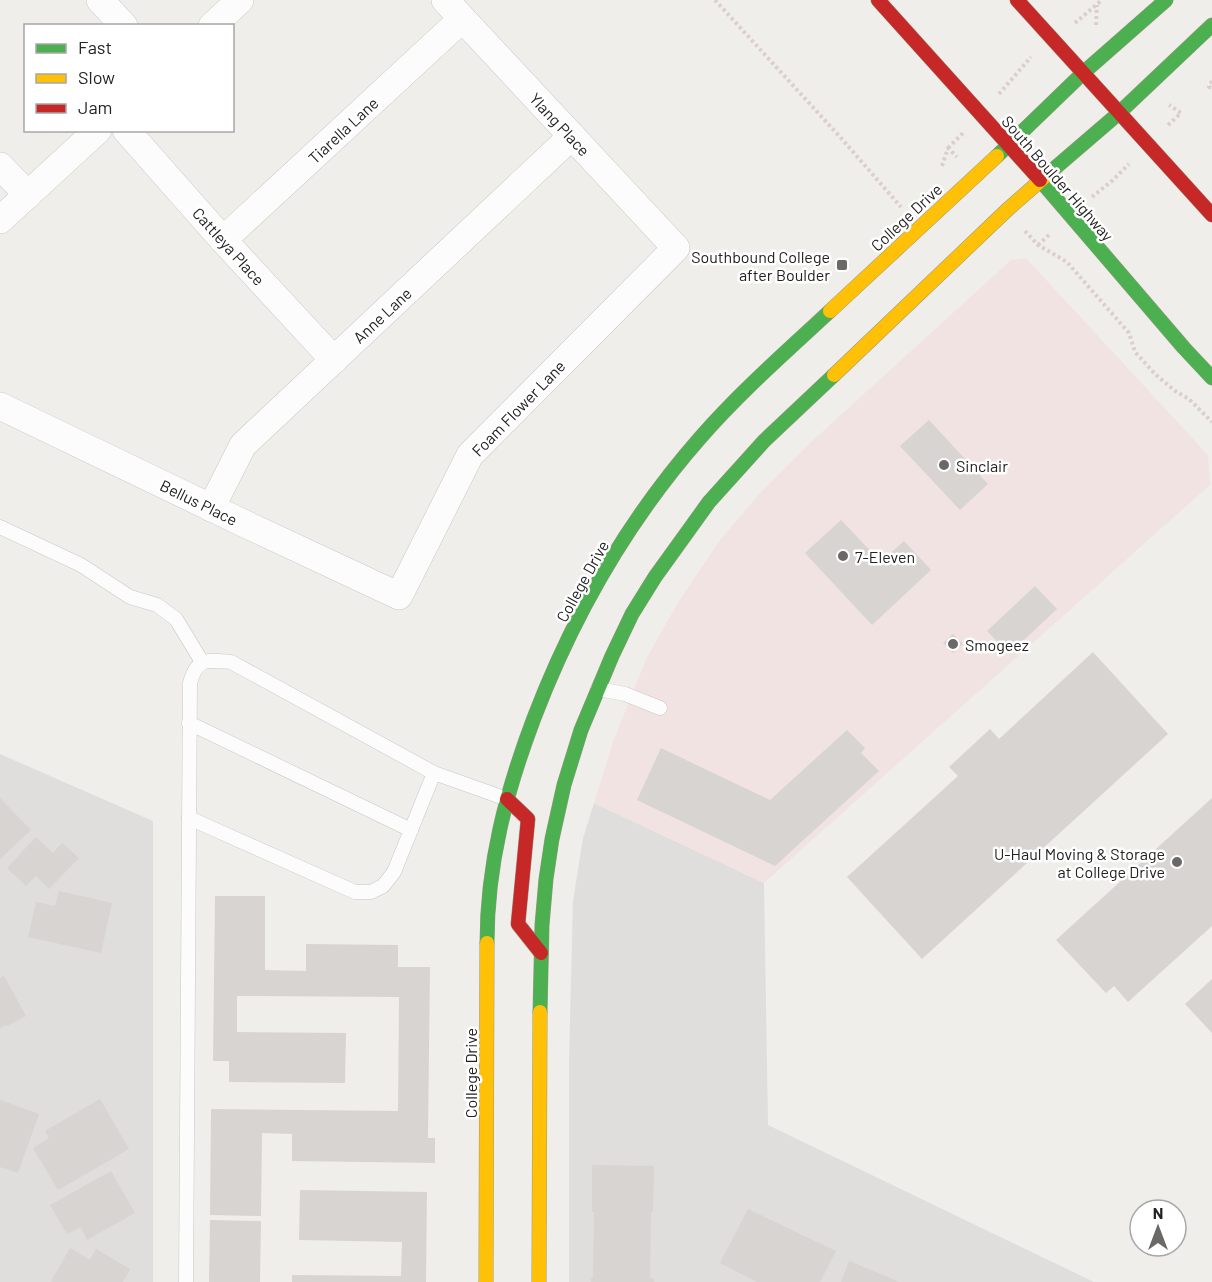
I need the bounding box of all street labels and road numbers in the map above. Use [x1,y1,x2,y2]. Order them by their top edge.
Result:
street label: Ylang Place [526,88,594,160]
street label: Tiarella Lane [304,93,382,167]
street label: South Boulder Highway [998,111,1118,245]
street label: College Drive [867,179,945,255]
street label: Cattleya Place [189,203,269,289]
street label: Anne Lane [349,283,415,347]
street label: Foam Flower Lane [467,356,569,460]
street label: Bellus Place [157,475,241,529]
street label: College Drive [552,537,612,625]
street label: College Drive [461,1028,480,1118]

